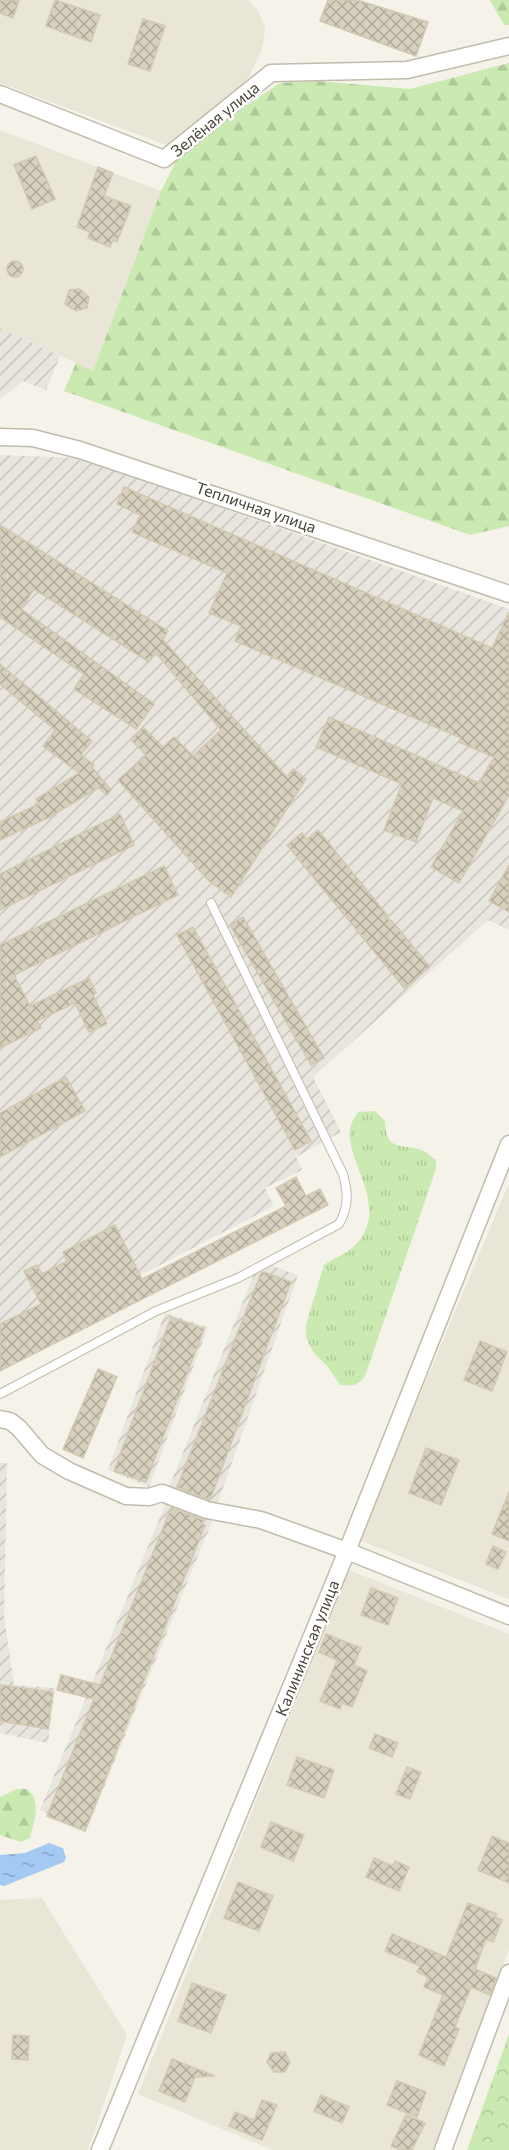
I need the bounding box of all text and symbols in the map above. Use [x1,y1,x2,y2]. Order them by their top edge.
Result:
street label: Зелёная улица [167,77,263,160]
street label: Тепличная улица [193,477,319,536]
street label: Калининская улица [271,1577,342,1719]

